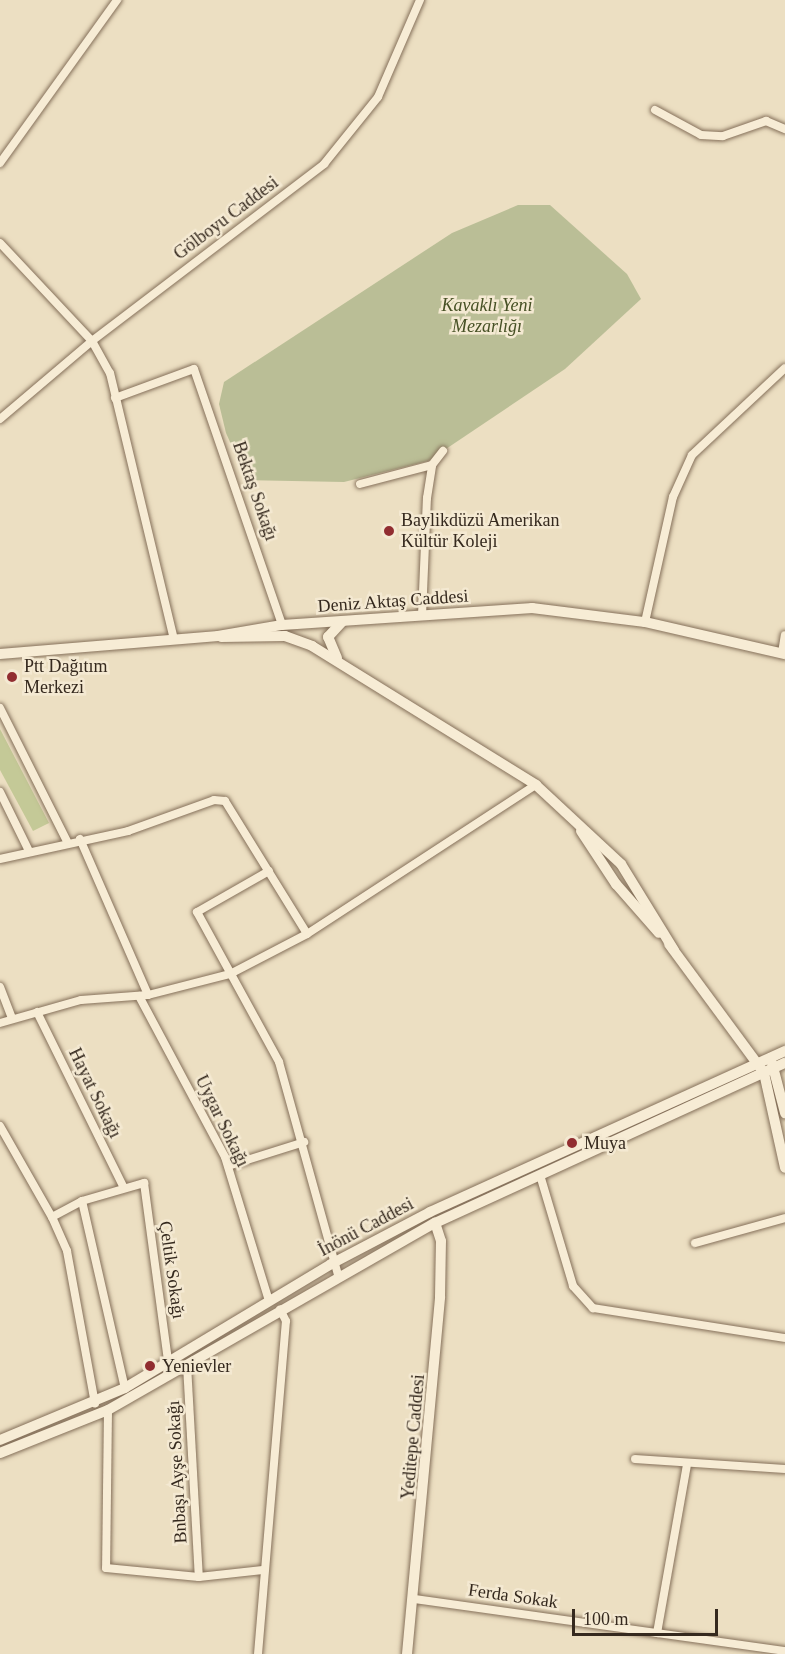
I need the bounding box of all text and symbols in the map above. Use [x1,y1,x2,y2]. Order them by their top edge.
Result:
street label: Gölboyu Caddesi [169,172,283,264]
park label: Kavaklı Yeni Mezarlığı [442,295,532,338]
street label: Bektaş Sokağı [228,439,282,543]
place label: Baylikdüzü Amerikan Kültür Koleji [401,510,560,552]
marker: Baylikdüzü Amerikan Kültür Koleji [382,524,396,538]
street label: Deniz Aktaş Caddesi [316,585,470,617]
place label: Ptt Dağıtım Merkezi [24,656,108,698]
marker: Ptt Dağıtım Merkezi [5,670,19,684]
street label: Hayat Sokağı [64,1044,126,1142]
street label: Uygar Sokağı [190,1072,254,1170]
place label: Muya [584,1132,626,1154]
marker: Muya [565,1136,579,1150]
street label: İnönü Caddesi [315,1193,417,1261]
street label: Çeltik Sokağı [154,1220,190,1320]
place label: Yenievler [162,1355,231,1377]
marker: Yenievler [143,1359,157,1373]
street label: Yeditepe Caddesi [397,1373,429,1501]
street label: Bnbaşı Ayşe Sokağı [162,1399,192,1545]
street label: Ferda Sokak [467,1579,559,1613]
scale bar [575,1597,720,1635]
text: 100 m [583,1609,629,1629]

